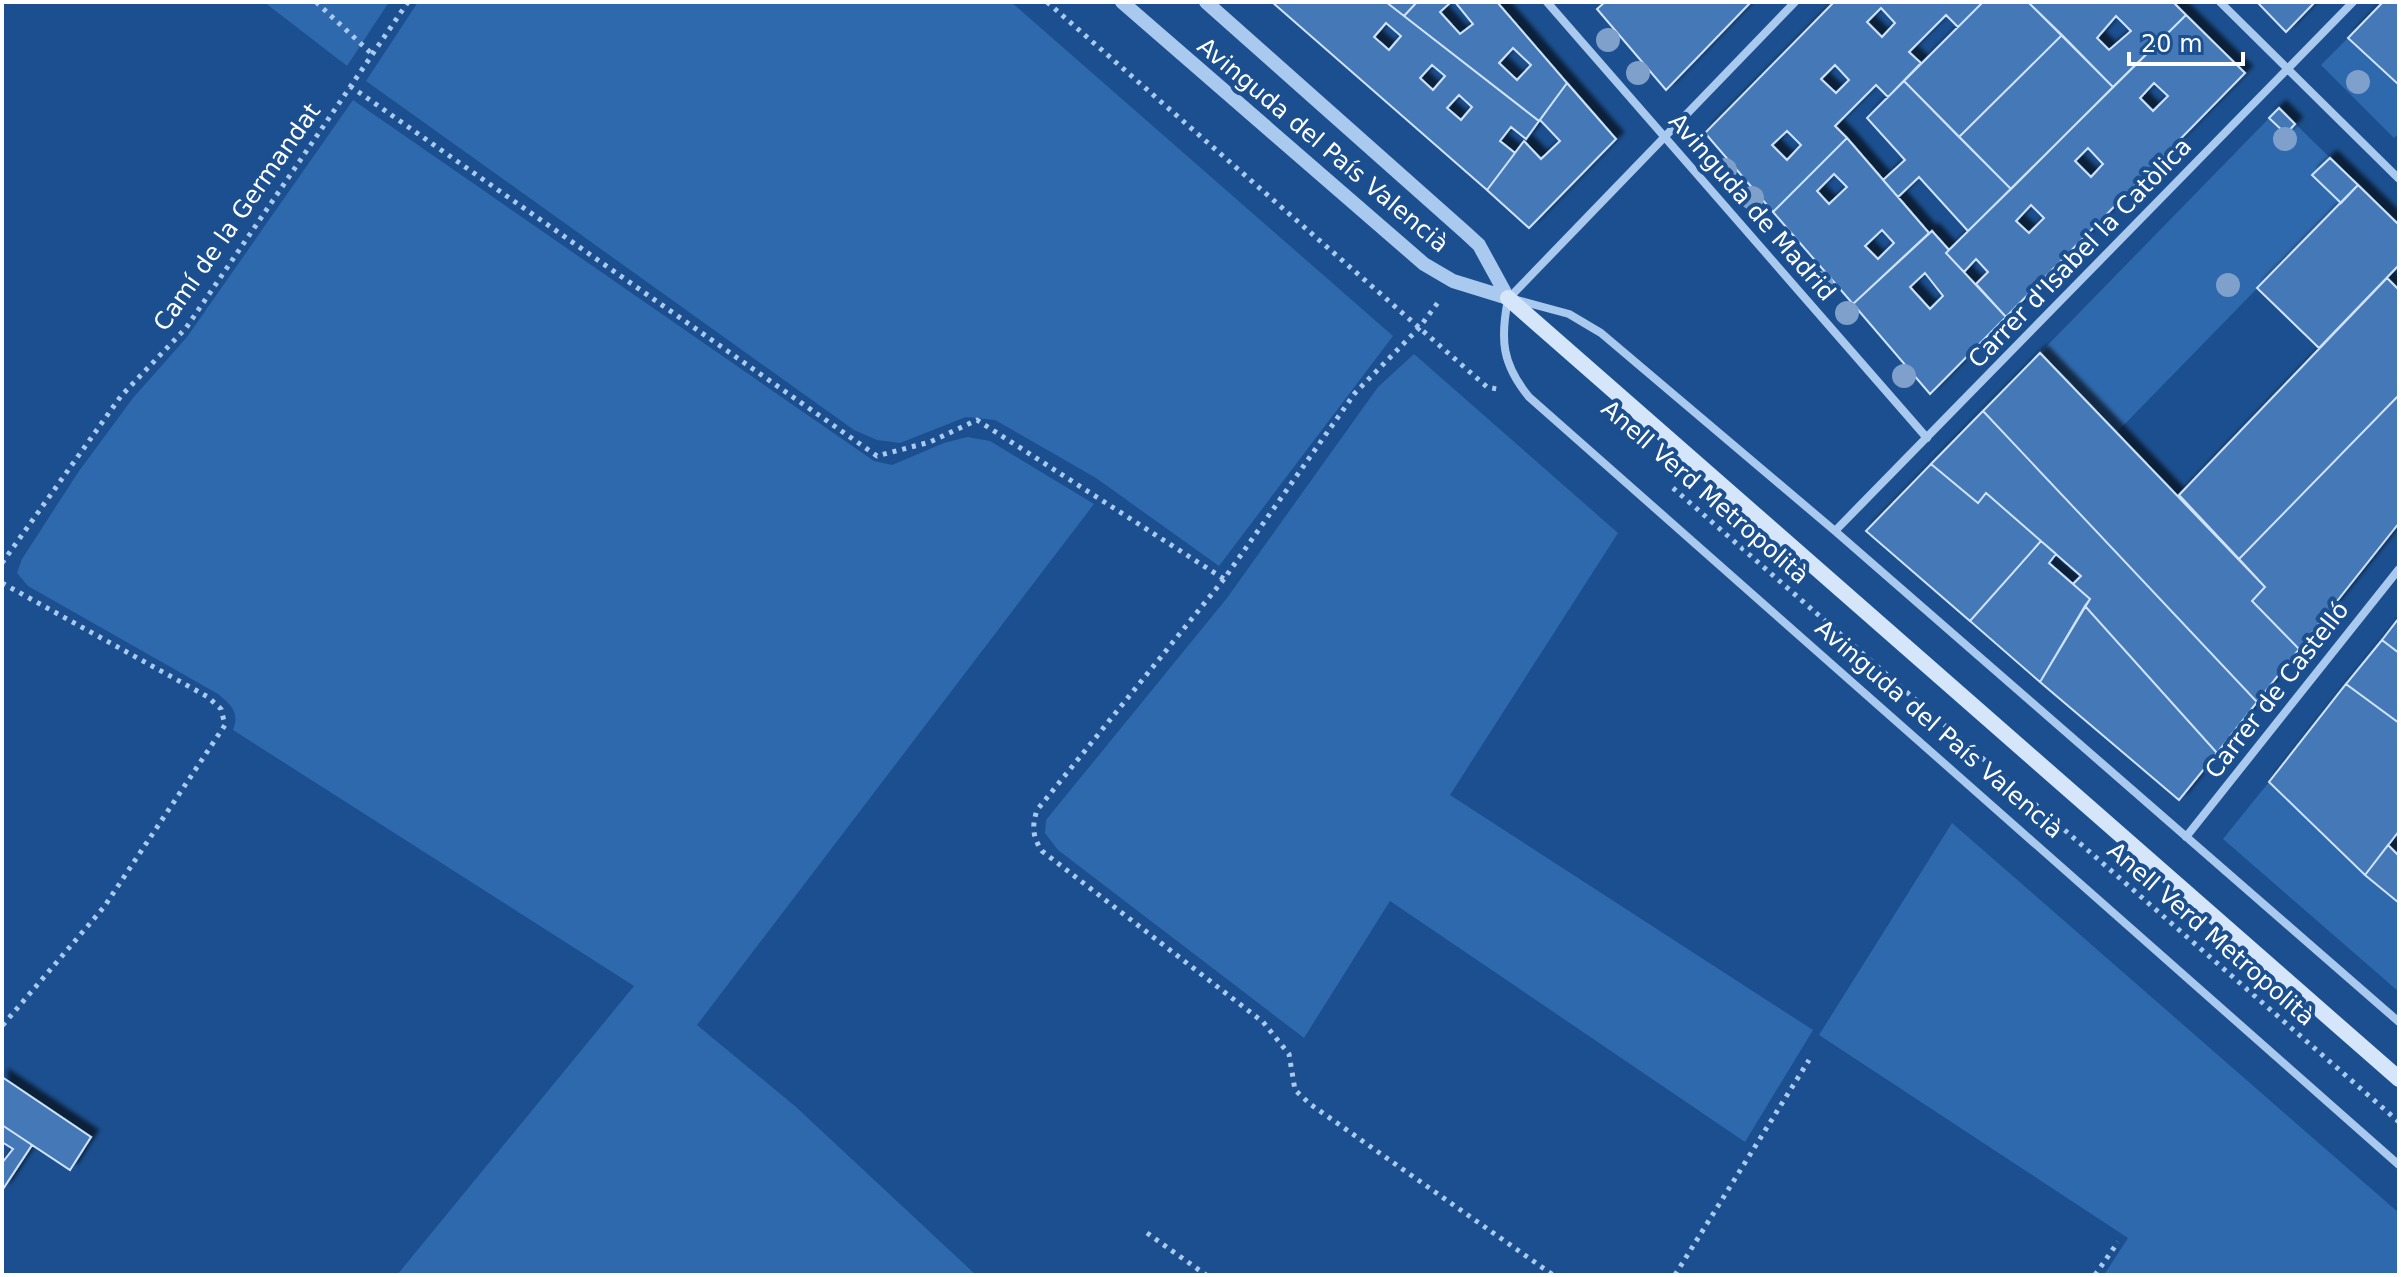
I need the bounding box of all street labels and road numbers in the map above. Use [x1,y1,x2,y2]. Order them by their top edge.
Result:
street label: Avinguda del País Valencià [1192,32,1454,258]
street label: Camí de la Germandat [148,98,326,336]
street label: Avinguda de Madrid [1663,108,1841,306]
street label: Carrer d'Isabel la Catòlica [1963,132,2197,374]
street label: Anell Verd Metropolità [1596,394,1814,590]
street label: Carrer de Castelló [2199,596,2355,784]
street label: Avinguda del País Valencià [1810,614,2068,844]
street label: Anell Verd Metropolità [2102,836,2320,1032]

